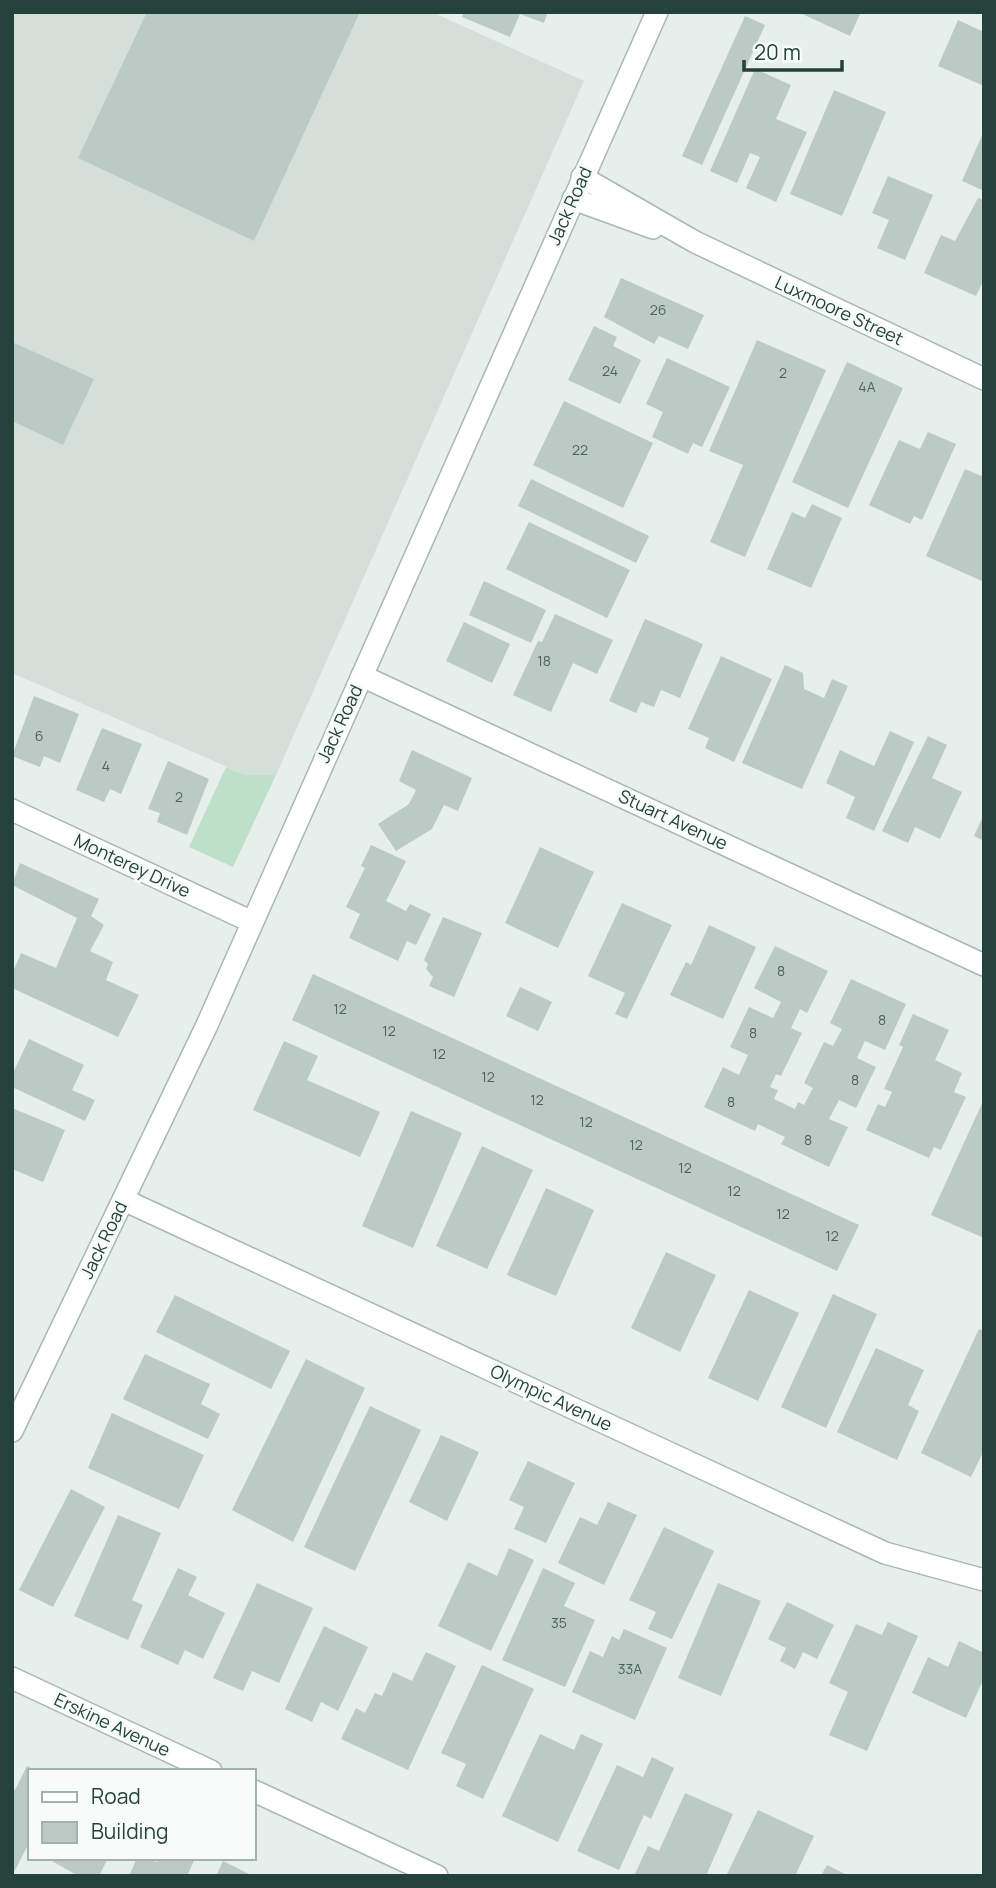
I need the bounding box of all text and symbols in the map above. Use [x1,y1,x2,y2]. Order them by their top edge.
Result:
scale bar [744,28,842,72]
text: 20 m [754,38,801,66]
street label: Jack Road [541,163,597,249]
street label: Luxmoore Street [771,270,908,350]
house number: 26 [650,300,666,319]
house number: 24 [602,361,618,380]
house number: 2 [779,363,787,382]
house number: 4A [858,377,876,396]
house number: 22 [572,440,588,459]
house number: 18 [537,651,551,670]
street label: Jack Road [311,681,368,766]
house number: 6 [35,726,43,745]
house number: 4 [102,756,110,775]
street label: Stuart Avenue [615,783,732,855]
house number: 2 [175,787,183,806]
street label: Monterey Drive [70,828,194,903]
house number: 8 [777,961,785,980]
house number: 12 [333,999,347,1018]
house number: 8 [878,1010,886,1029]
house number: 12 [382,1021,396,1040]
house number: 8 [749,1023,757,1042]
house number: 12 [432,1044,446,1063]
house number: 12 [481,1067,495,1086]
house number: 8 [851,1070,859,1089]
house number: 12 [530,1090,544,1109]
house number: 8 [727,1092,735,1111]
house number: 12 [579,1112,593,1131]
house number: 8 [804,1130,812,1149]
house number: 12 [629,1135,643,1154]
house number: 12 [678,1158,692,1177]
house number: 12 [727,1181,741,1200]
street label: Jack Road [74,1197,132,1282]
house number: 12 [776,1204,790,1223]
house number: 12 [825,1226,839,1245]
street label: Olympic Avenue [487,1358,616,1436]
house number: 35 [551,1613,567,1632]
house number: 33A [618,1659,642,1678]
street label: Erskine Avenue [51,1687,174,1761]
legend [28,1769,256,1860]
text: Road [91,1782,141,1810]
text: Building [91,1817,168,1845]

